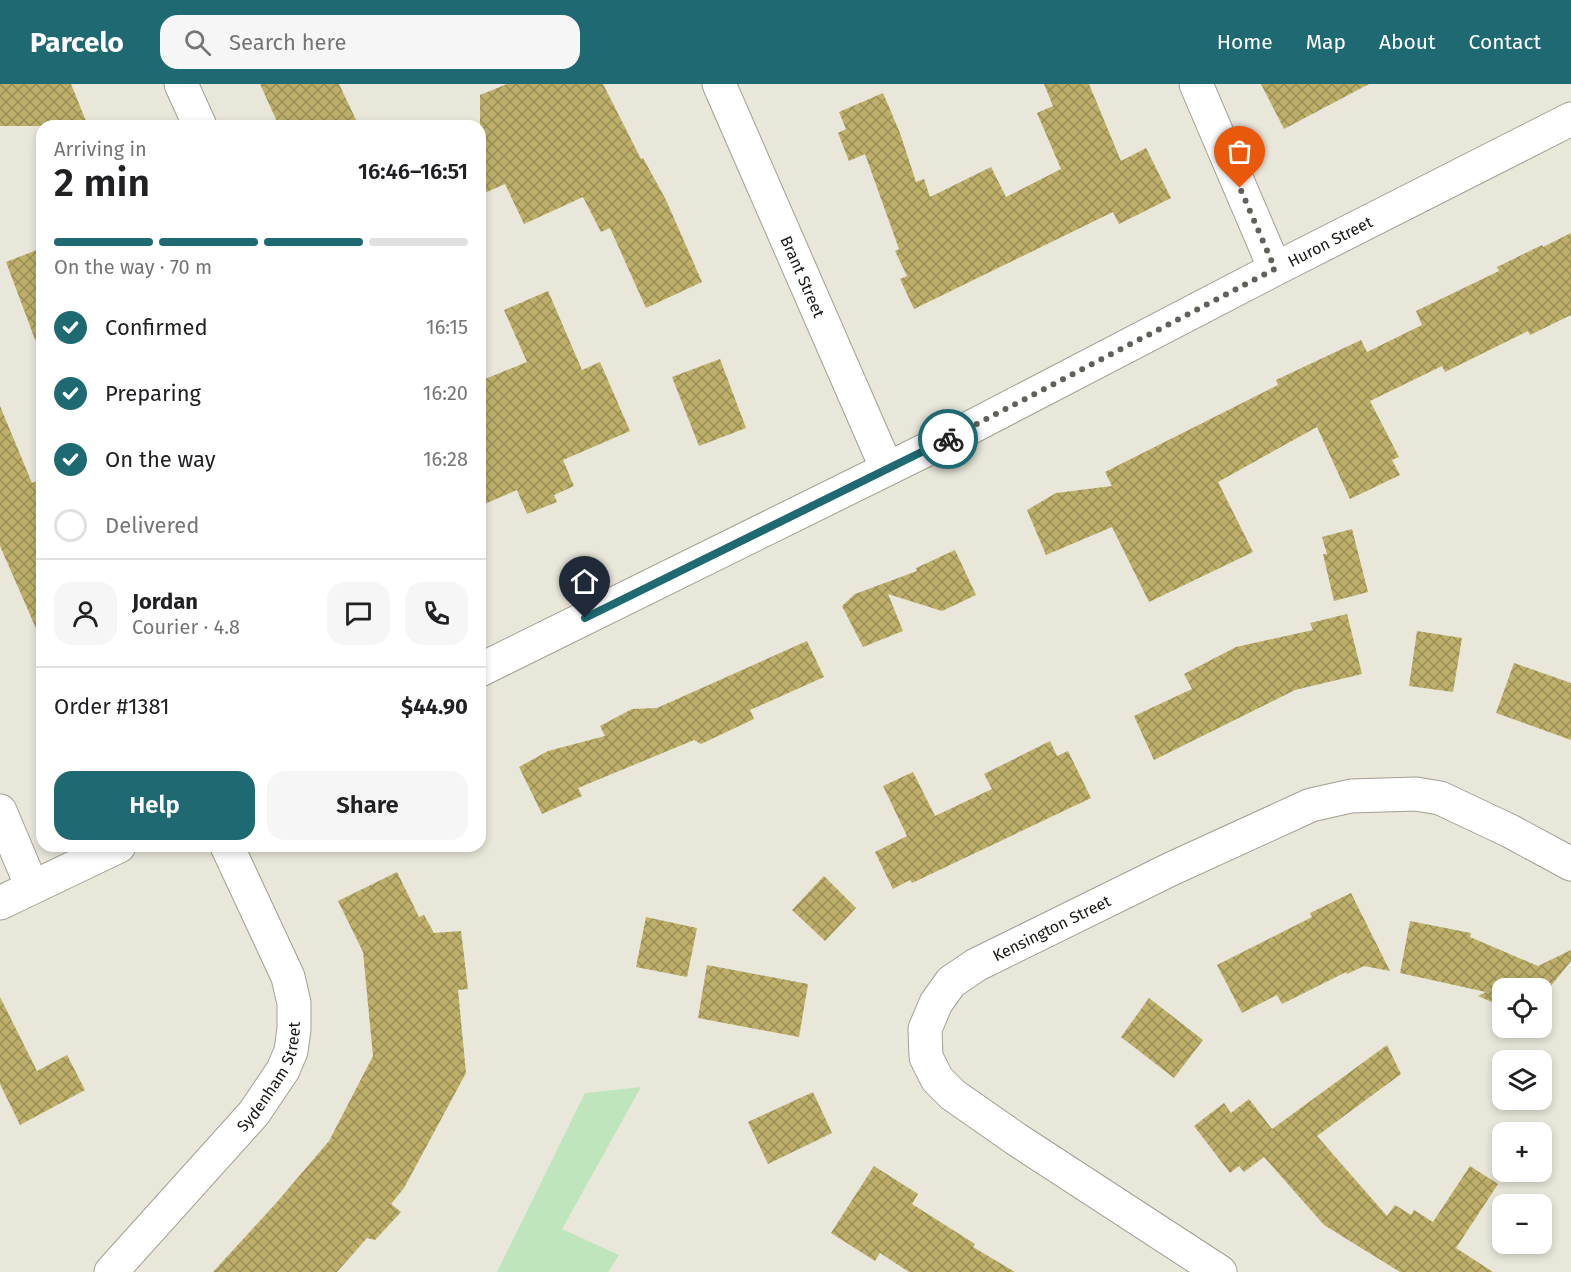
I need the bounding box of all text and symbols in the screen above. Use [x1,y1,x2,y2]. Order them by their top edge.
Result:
search box [160,15,580,69]
text: Parcelo [30,26,124,59]
icon: search [181,26,214,59]
text: Search here [229,29,346,56]
text: Home [1217,29,1273,55]
text: Map [1306,29,1346,55]
text: About [1379,29,1436,55]
text: Contact [1469,29,1541,55]
pin [1214,126,1265,188]
icon: bag [1223,135,1256,168]
text: Arriving in [54,137,147,161]
text: 16:46–16:51 [358,158,468,185]
text: 2 min [54,160,150,206]
street label: Huron Street [1284,212,1376,271]
street label: Brant Street [777,233,829,320]
text: On the way · 70 m [54,255,212,279]
icon: check [54,311,87,344]
text: Confirmed [105,314,208,341]
text: 16:15 [426,315,468,339]
icon: check [54,377,87,410]
text: Preparing [105,380,201,407]
text: 16:20 [423,381,468,405]
courier [918,409,978,469]
icon: bike [932,423,965,456]
icon: check [54,443,87,476]
text: On the way [105,446,216,473]
text: 16:28 [423,447,468,471]
text: Delivered [105,512,200,539]
pin [559,556,610,618]
icon: home [568,565,601,598]
button: person [54,582,117,645]
button: chat [327,582,390,645]
button: phone [405,582,468,645]
text: Jordan [132,588,198,615]
text: Courier · 4.8 [132,615,240,639]
text: Order #1381 [54,693,169,720]
text: $44.90 [401,693,468,720]
button: Help [54,771,255,840]
button: Share [267,771,468,840]
street label: Kensington Street [989,891,1114,965]
map controls [1492,978,1552,1254]
button: locate [1492,978,1552,1038]
street label: Sydenham Street [232,1021,304,1135]
button: layers [1492,1050,1552,1110]
button: + [1492,1122,1552,1182]
button: − [1492,1194,1552,1254]

